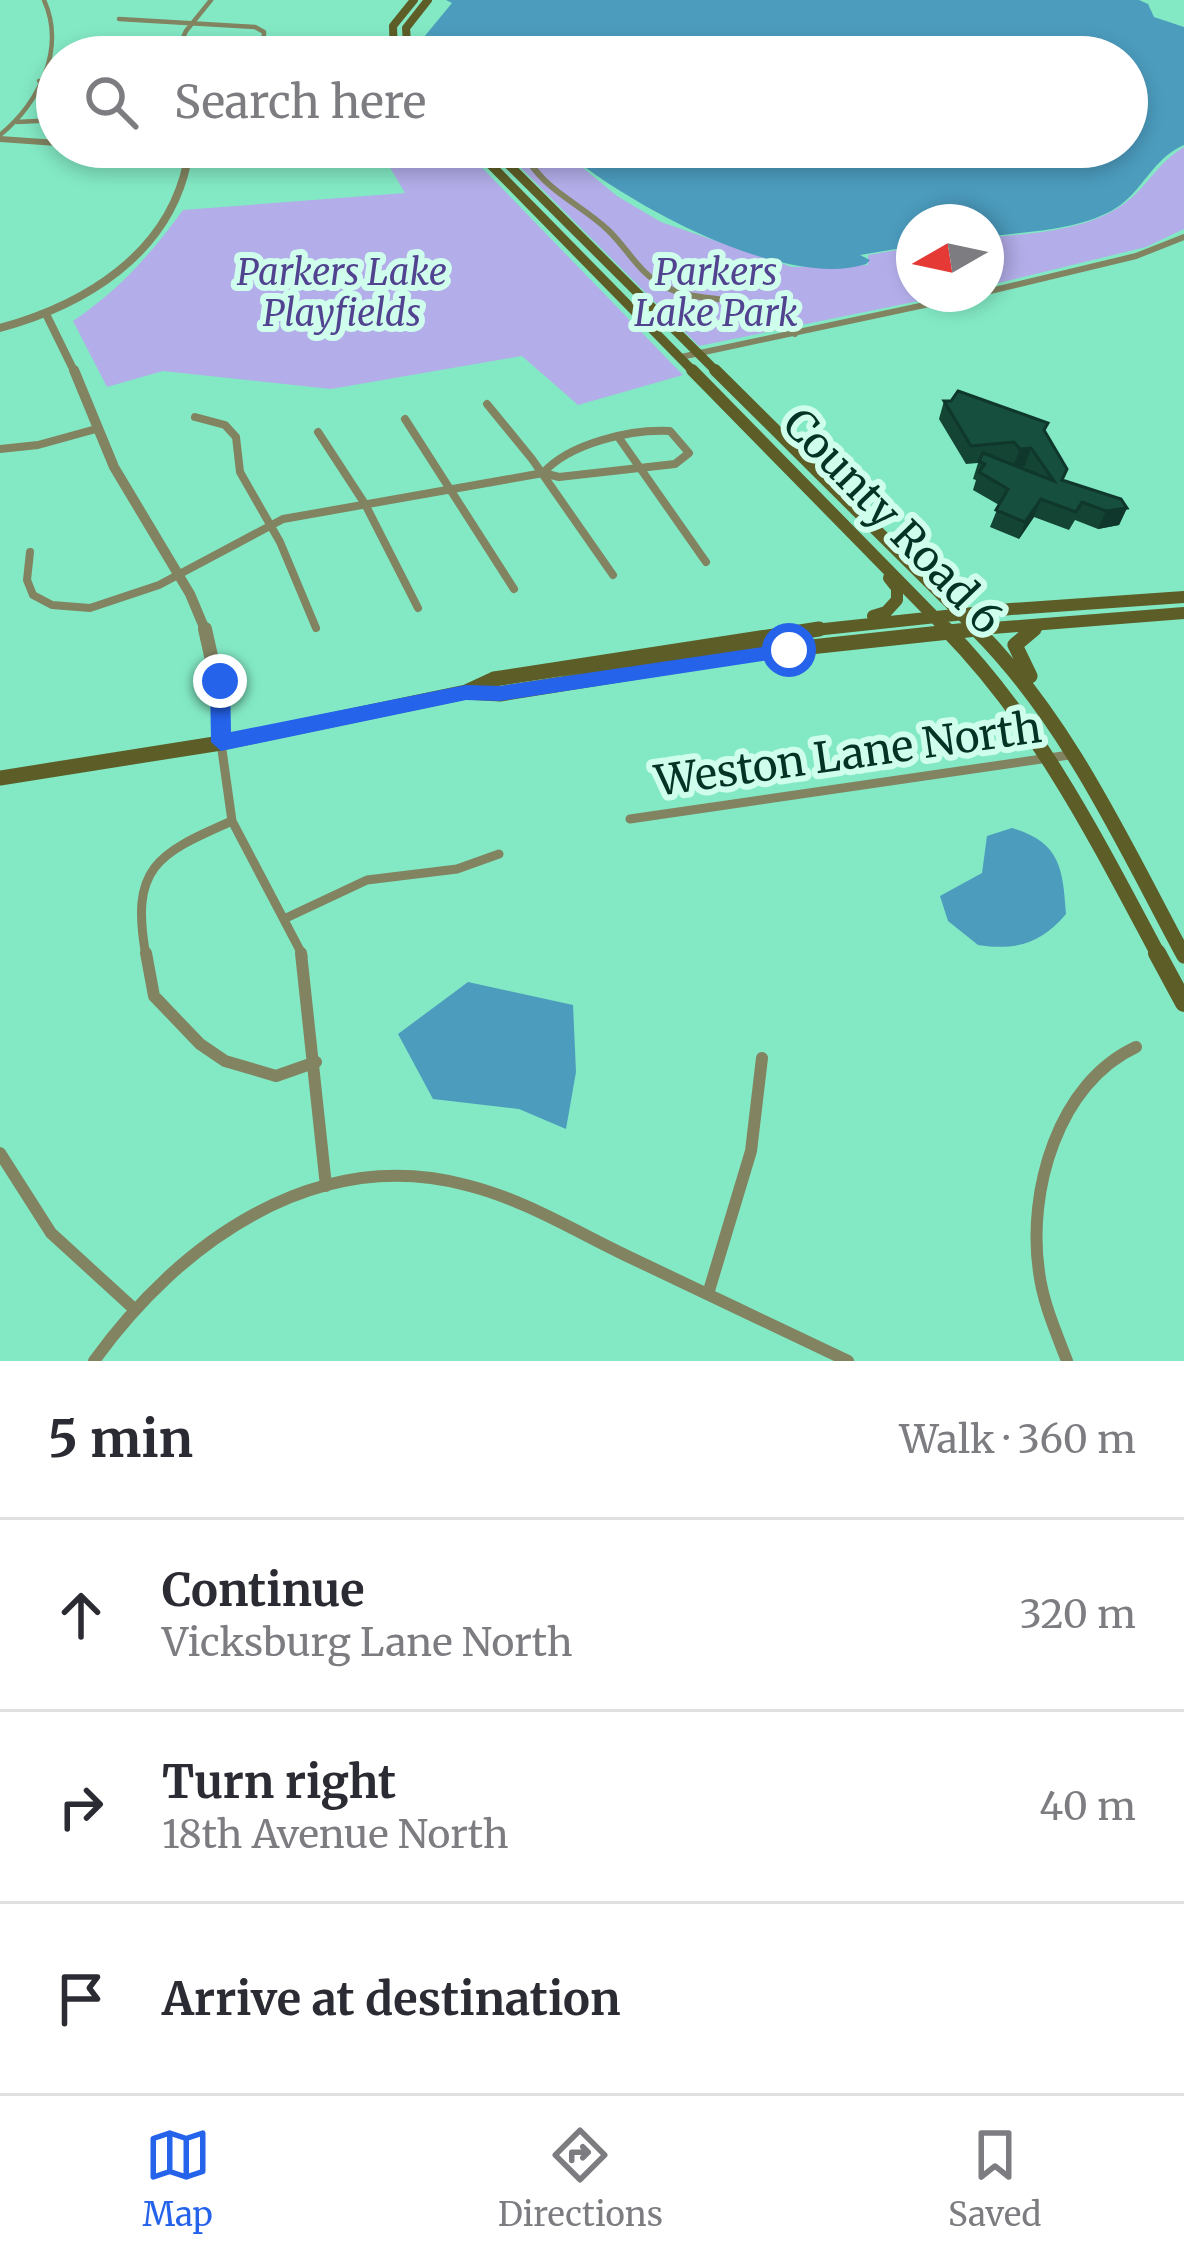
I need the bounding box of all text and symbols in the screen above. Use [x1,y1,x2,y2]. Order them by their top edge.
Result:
search box [36,36,1148,168]
icon: search [78,69,144,135]
text: Search here [174,74,426,130]
north arrow [896,204,1004,312]
park label: Parkers Lake Playfields [237,250,447,336]
park label: Parkers Lake Park [634,250,798,336]
street label: County Road 6 [773,398,1013,644]
route start [762,623,816,677]
route end [193,654,247,708]
street label: Weston Lane North [650,701,1045,807]
text: 5 min [48,1407,193,1471]
text: Walk · 360 m [899,1415,1136,1464]
text: Continue [162,1562,364,1618]
icon: ahead [48,1582,114,1648]
text: 320 m [1019,1590,1136,1639]
text: Vicksburg Lane North [162,1618,573,1667]
text: Turn right [162,1754,396,1810]
icon: right [48,1774,114,1840]
text: 40 m [1039,1782,1136,1831]
text: 18th Avenue North [162,1810,509,1859]
icon: arrive [48,1966,114,2032]
text: Arrive at destination [162,1971,620,2027]
tab: Map [143,2122,213,2235]
tab: Directions [498,2122,663,2235]
tab: Saved [948,2122,1041,2235]

